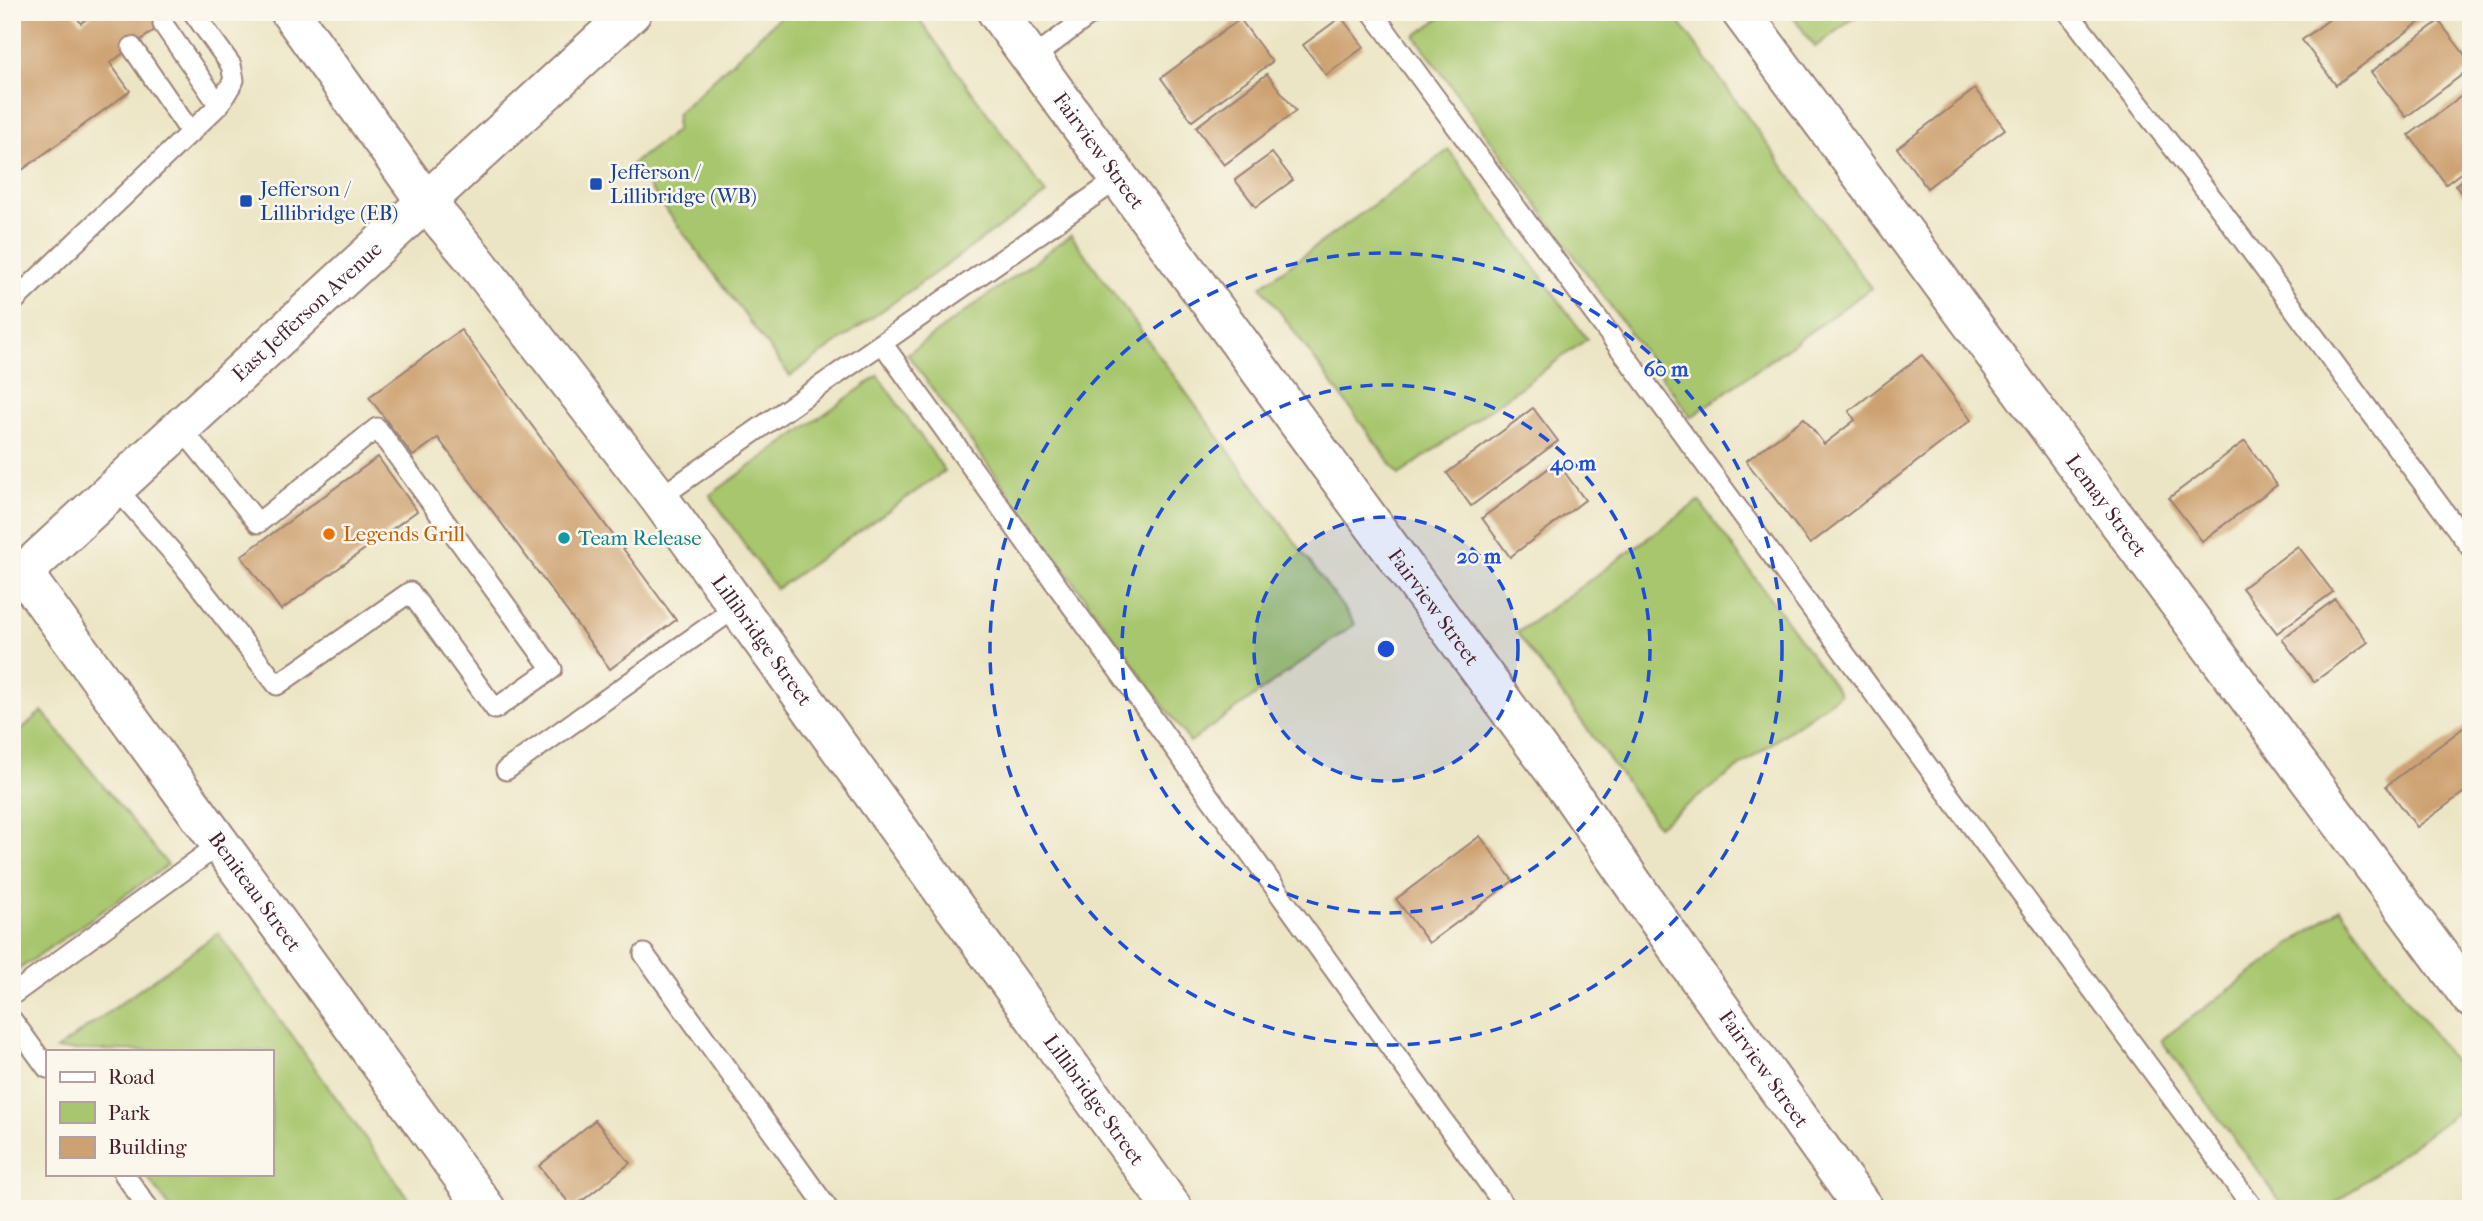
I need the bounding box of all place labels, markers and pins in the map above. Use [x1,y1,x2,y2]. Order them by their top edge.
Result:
place label: Jefferson / Lillibridge (WB) [608,160,757,208]
marker: Jefferson / Lillibridge (WB) [588,176,604,192]
place label: Jefferson / Lillibridge (EB) [258,177,398,225]
marker: Jefferson / Lillibridge (EB) [238,193,254,209]
place label: Legends Grill [343,522,465,546]
marker: Legends Grill [321,526,337,542]
place label: Team Release [578,526,702,550]
marker: Team Release [556,530,572,546]
centre of rings [1374,637,1398,661]

